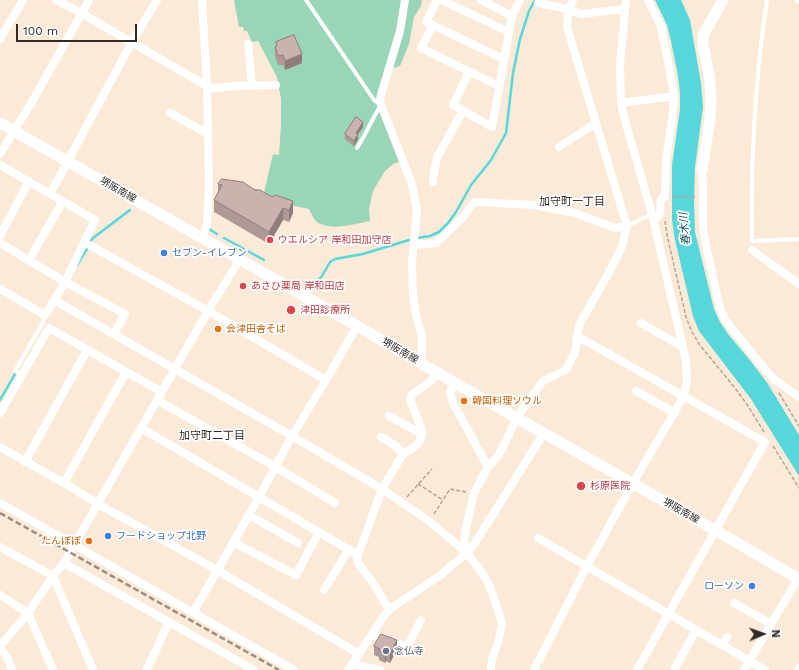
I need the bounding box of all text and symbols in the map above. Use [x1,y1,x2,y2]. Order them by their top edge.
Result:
scale bar [18,16,139,42]
text: 100 m [23,24,58,38]
street label: 堺阪南線 [98,175,138,205]
district label: 加守町一丁目 [539,195,605,209]
water label: 春木川 [677,212,693,246]
place label: ウエルシア 岸和田加守店 [278,234,391,246]
marker: ウエルシア 岸和田加守店 [265,235,275,245]
place label: セブン-イレブン [172,247,247,259]
marker: セブン-イレブン [159,248,169,258]
place label: あさひ薬局 岸和田店 [251,280,344,292]
marker: あさひ薬局 岸和田店 [238,281,248,291]
marker: 津田診療所 [285,304,297,316]
place label: 津田診療所 [300,304,350,316]
place label: 会津田舎そば [226,323,286,335]
marker: 会津田舎そば [213,324,223,334]
street label: 堺阪南線 [380,336,420,366]
place label: 韓国料理ソウル [472,395,542,407]
marker: 韓国料理ソウル [459,396,469,406]
district label: 加守町二丁目 [179,429,245,443]
marker: 杉原医院 [575,480,587,492]
place label: 杉原医院 [590,480,630,492]
street label: 堺阪南線 [661,496,701,526]
place label: フードショップ北野 [116,530,206,542]
marker: フードショップ北野 [103,531,113,541]
place label: たんぽぽ [41,535,81,547]
marker: たんぽぽ [84,536,94,546]
place label: ローソン [704,580,744,592]
marker: ローソン [747,581,757,591]
north arrow [743,614,783,654]
text: N [769,629,782,638]
place label: 念仏寺 [394,645,424,657]
marker: 念仏寺 [381,646,391,656]

